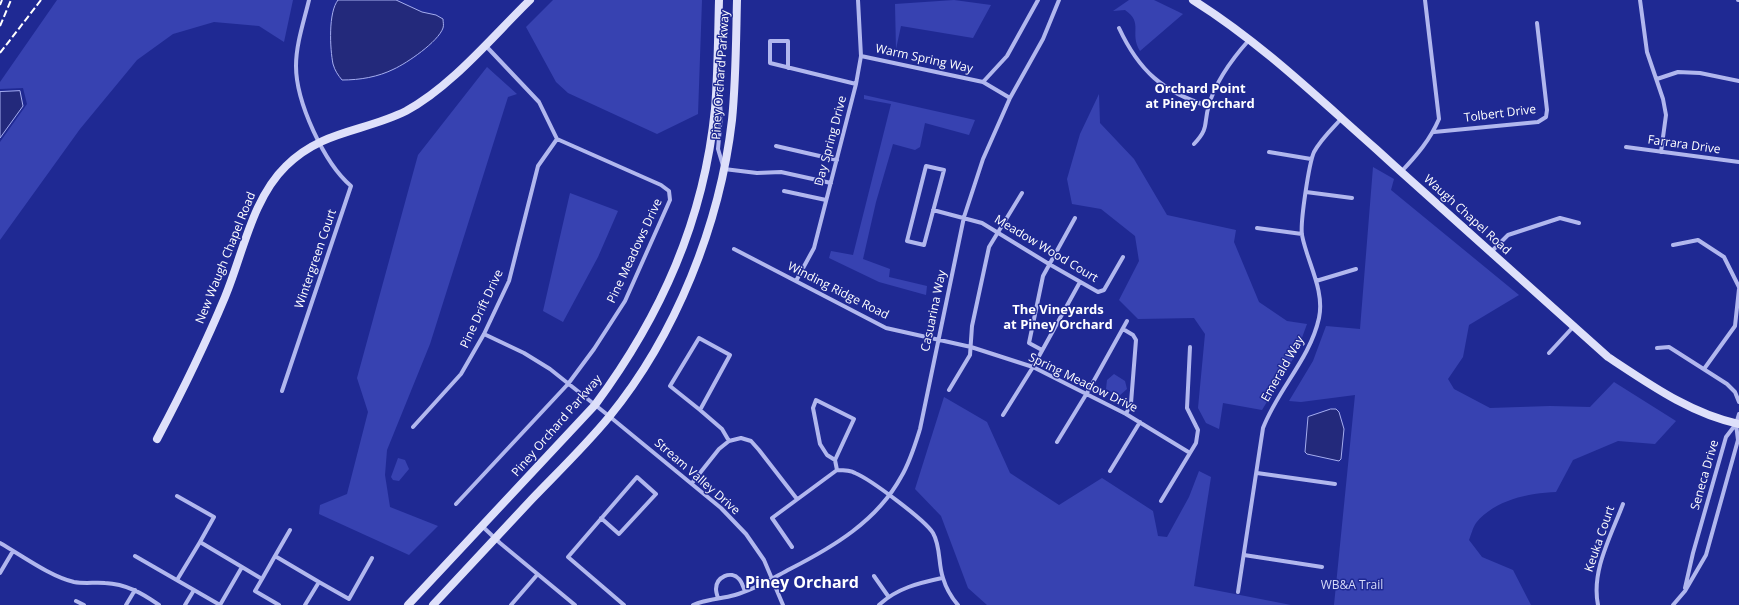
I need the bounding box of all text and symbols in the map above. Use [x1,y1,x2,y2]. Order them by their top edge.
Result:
street label: Piney Orchard Parkway [709,10,733,140]
street label: Warm Spring Way [874,42,974,76]
district label: Orchard Point at Piney Orchard [1145,81,1255,112]
street label: Day Spring Drive [812,94,850,188]
street label: Tolbert Drive [1463,102,1537,126]
street label: Farrara Drive [1647,133,1721,157]
street label: Waugh Chapel Road [1420,172,1514,258]
street label: New Waugh Chapel Road [193,190,259,326]
street label: Pine Meadows Drive [604,196,666,306]
street label: Wintergreen Court [292,207,340,311]
street label: Meadow Wood Court [992,212,1100,286]
street label: Winding Ridge Road [785,259,891,323]
street label: Pine Drift Drive [458,267,506,351]
street label: Casuarina Way [918,269,950,353]
district label: The Vineyards at Piney Orchard [1003,302,1113,333]
street label: Emerald Way [1258,334,1308,404]
street label: Spring Meadow Drive [1026,350,1140,416]
street label: Piney Orchard Parkway [509,372,605,480]
street label: Stream Valley Drive [651,436,743,518]
street label: Seneca Drive [1688,438,1722,512]
street label: Keuka Court [1582,504,1618,574]
district label: Piney Orchard [745,573,859,593]
park label: WB&A Trail [1321,579,1383,593]

